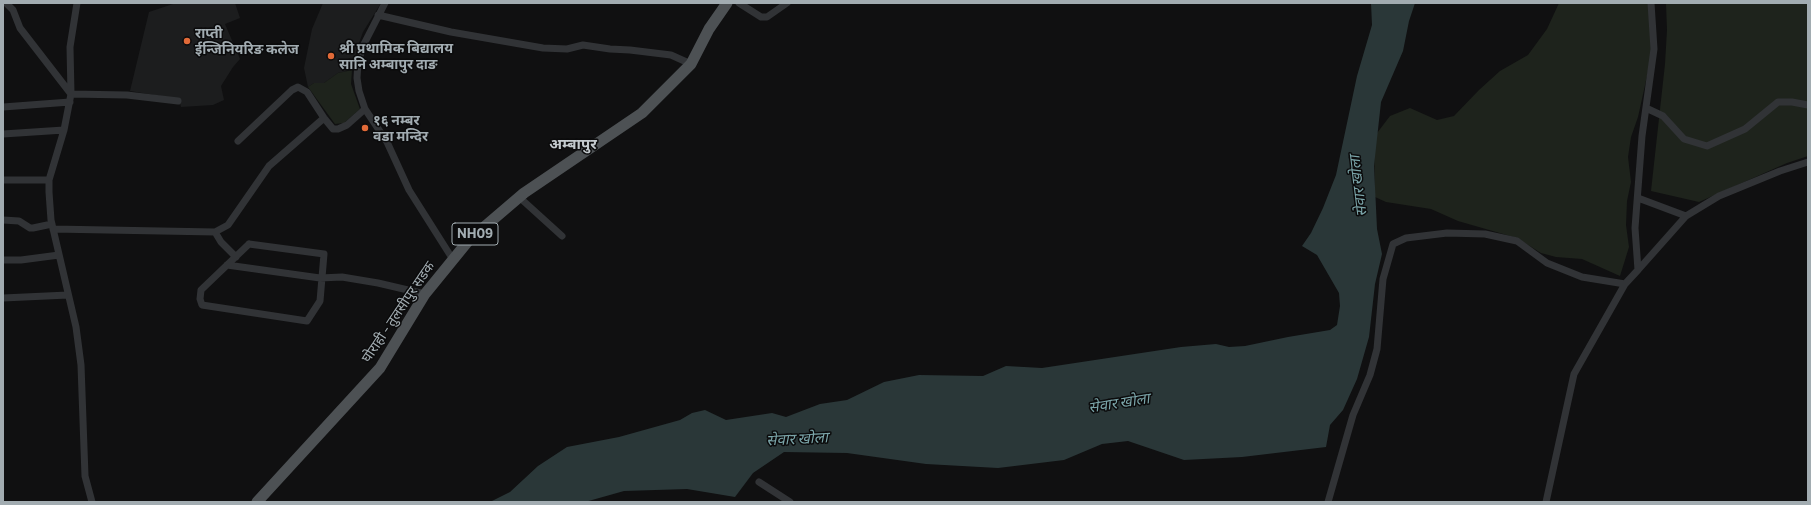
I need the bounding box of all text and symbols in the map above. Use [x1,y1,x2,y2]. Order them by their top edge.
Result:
place label: राप्ती ईन्जिनियरिङ कलेज [195,25,299,58]
marker: राप्ती ईन्जिनियरिङ कलेज [182,36,192,46]
place label: श्री प्रथामिक बिद्यालय सानि अम्बापुर दाङ [339,40,453,72]
marker: श्री प्रथामिक बिद्यालय सानि अम्बापुर दाङ [326,51,336,61]
place label: १६ नम्बर वडा मन्दिर [373,112,428,144]
marker: १६ नम्बर वडा मन्दिर [360,123,370,133]
district label: अम्बापुर [549,135,597,153]
water label: सेवार खोला [1345,154,1371,218]
road number: NH09 [452,223,498,245]
street label: घोराही - तुलसीपुर सडक [358,258,438,366]
water label: सेवार खोला [1087,389,1151,417]
water label: सेवार खोला [766,428,828,450]

